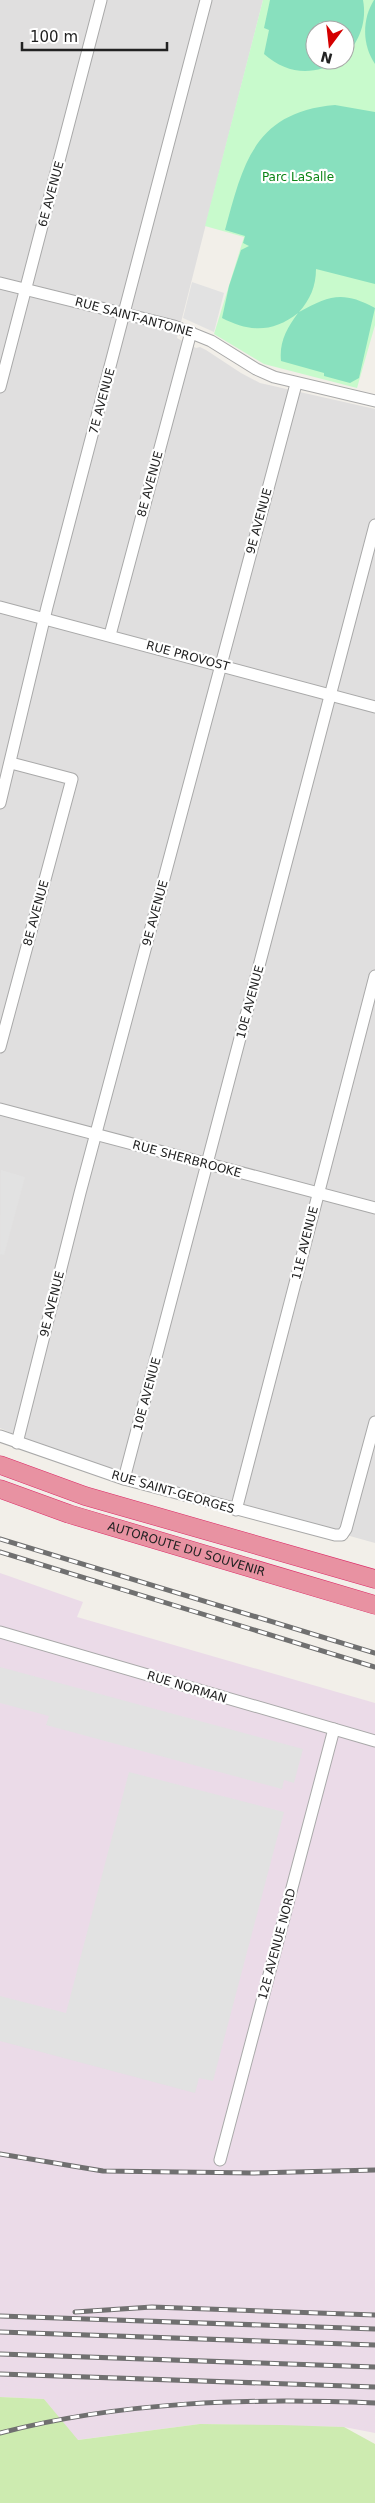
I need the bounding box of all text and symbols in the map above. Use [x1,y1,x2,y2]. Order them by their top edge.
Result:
scale bar [22,20,168,52]
north arrow [305,20,355,70]
text: 100 m [30,28,78,46]
text: N [319,48,334,67]
street label: 6E AVENUE [35,160,67,228]
park label: Parc LaSalle [262,170,334,184]
street label: RUE SAINT-ANTOINE [74,295,194,339]
street label: 7E AVENUE [86,367,118,435]
street label: 8E AVENUE [134,450,166,518]
street label: 9E AVENUE [243,487,275,555]
street label: RUE PROVOST [145,638,232,674]
street label: 8E AVENUE [20,879,52,947]
street label: 9E AVENUE [139,879,171,947]
street label: 10E AVENUE [234,964,266,1040]
street label: RUE SHERBROOKE [131,1138,243,1180]
street label: 11E AVENUE [289,1205,321,1281]
street label: 9E AVENUE [37,1270,67,1338]
street label: 10E AVENUE [131,1356,163,1432]
street label: RUE SAINT-GEORGES [110,1468,236,1516]
street label: AUTOROUTE DU SOUVENIR [106,1519,267,1579]
street label: RUE NORMAN [145,1668,229,1706]
street label: 12E AVENUE NORD [255,1887,299,2001]

